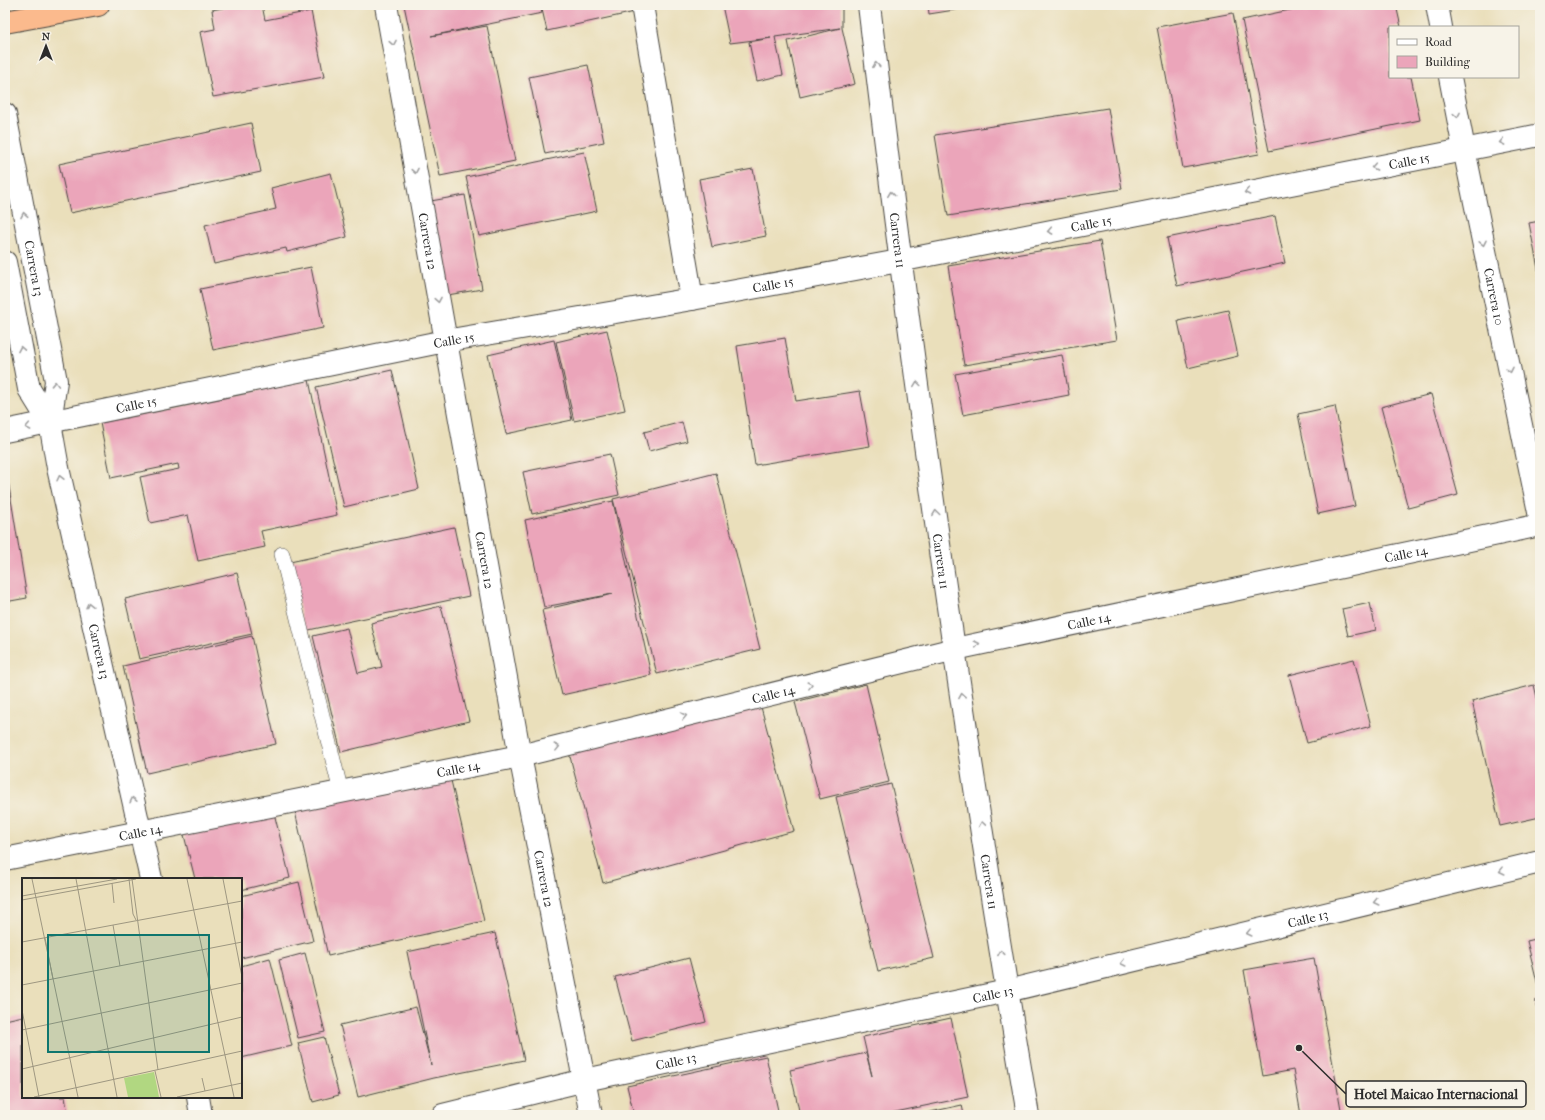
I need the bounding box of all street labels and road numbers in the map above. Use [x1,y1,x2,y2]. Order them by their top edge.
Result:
street label: Calle 15 [1387,149,1431,172]
street label: Carrera 12 [416,211,441,271]
street label: Carrera 11 [887,212,909,269]
street label: Calle 15 [1069,212,1113,235]
street label: Carrera 13 [22,239,47,297]
street label: Carrera 10 [1481,266,1508,327]
street label: Calle 15 [751,273,795,295]
street label: Calle 15 [432,329,476,351]
street label: Calle 15 [115,393,158,416]
street label: Carrera 12 [473,530,498,590]
street label: Carrera 11 [930,533,953,590]
street label: Calle 14 [1383,542,1429,565]
street label: Calle 14 [1066,609,1112,632]
street label: Carrera 13 [86,622,113,681]
street label: Calle 14 [750,681,796,706]
street label: Calle 14 [435,757,481,780]
street label: Calle 14 [118,820,163,844]
street label: Carrera 12 [531,849,557,909]
street label: Carrera 11 [978,853,1001,910]
street label: Calle 13 [1286,906,1330,930]
street label: Calle 13 [971,982,1015,1006]
street label: Calle 13 [654,1049,697,1072]

